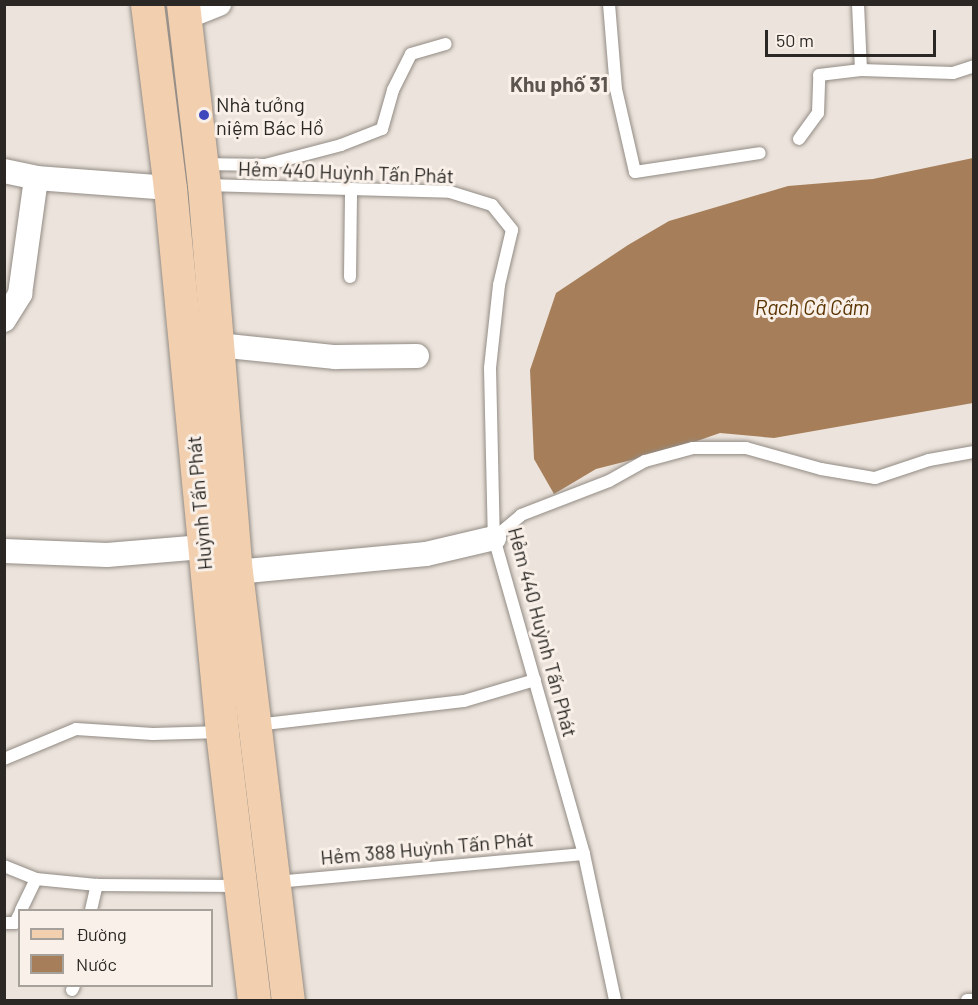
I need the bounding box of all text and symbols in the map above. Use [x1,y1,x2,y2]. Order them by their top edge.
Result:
scale bar [768,18,939,56]
text: 50 m [776,29,814,51]
district label: Khu phố 31 [510,71,608,97]
place label: Nhà tưởng niệm Bác Hồ [216,92,324,139]
marker: Nhà tưởng niệm Bác Hồ [197,108,211,122]
street label: Hẻm 440 Huỳnh Tấn Phát [237,156,455,188]
water label: Rạch Cả Cấm [755,294,869,320]
street label: Huỳnh Tấn Phát [181,435,217,571]
street label: Hẻm 440 Huỳnh Tấn Phát [503,524,583,740]
street label: Hẻm 388 Huỳnh Tấn Phát [319,827,535,869]
legend [18,909,213,987]
text: Đường [76,923,127,945]
text: Nước [76,953,117,975]

